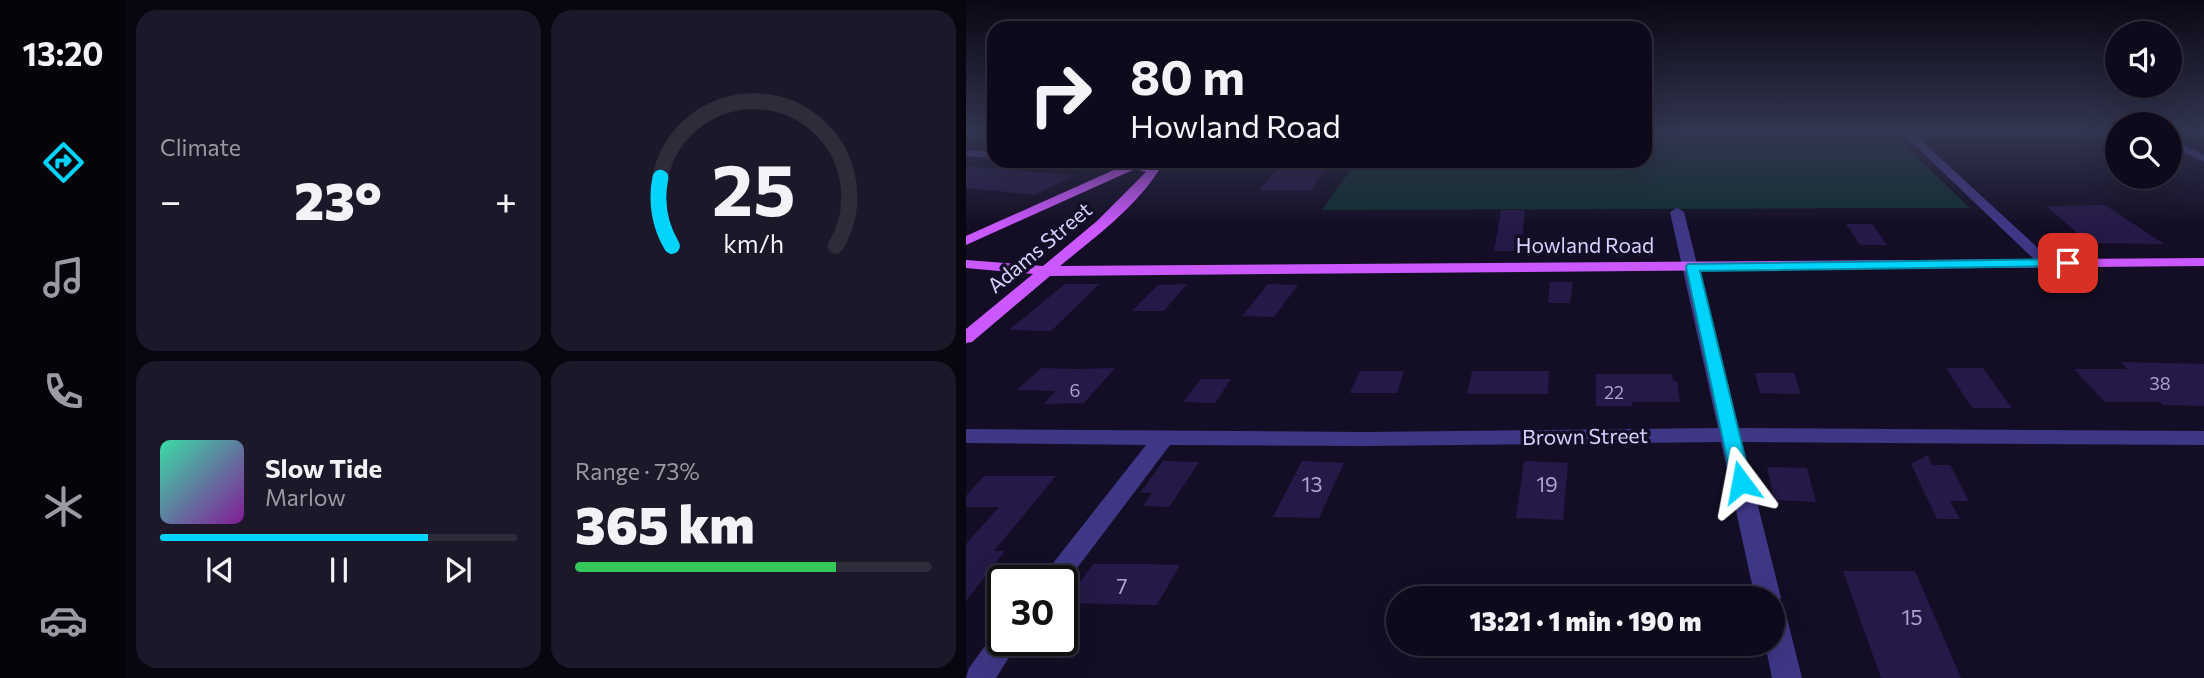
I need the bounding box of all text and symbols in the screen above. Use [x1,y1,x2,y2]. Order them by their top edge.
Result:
map controls [2105,21,2182,189]
button: sound [2105,21,2182,98]
text: 13:20 [23,33,103,73]
text: 80 m [1130,45,1245,105]
icon: right [1015,49,1106,140]
text: Howland Road [1130,105,1341,145]
button: search [2105,112,2182,189]
text: Climate [160,133,241,161]
icon: directions [39,138,88,187]
text: 25 [712,143,795,232]
text: 23° [294,167,382,231]
text: − [160,176,182,223]
text: + [495,176,517,223]
street label: Adams Street [982,196,1096,298]
text: km/h [723,228,784,258]
street label: Howland Road [1516,232,1654,257]
pin [2038,233,2098,293]
icon: arrive [2049,244,2087,282]
icon: music [39,253,88,302]
icon: phone [39,367,88,416]
house number: 38 [2149,372,2171,394]
house number: 6 [1070,379,1080,401]
house number: 22 [1604,381,1624,403]
street label: Brown Street [1522,422,1648,449]
position arrow [1704,445,1778,519]
text: Slow Tide [265,452,382,483]
text: Range · 73% [575,457,700,485]
house number: 13 [1302,471,1322,496]
house number: 19 [1536,471,1558,496]
icon: climate [39,482,88,531]
text: Marlow [265,483,346,511]
text: 365 km [575,491,755,555]
icon: previous [201,551,239,589]
icon: pause [320,551,358,589]
icon: next [439,551,477,589]
speed limit sign: 30 [987,565,1078,656]
house number: 7 [1116,573,1128,598]
icon: car [39,596,88,645]
house number: 15 [1901,604,1923,629]
text: 13:21 · 1 min · 190 m [1469,605,1702,636]

